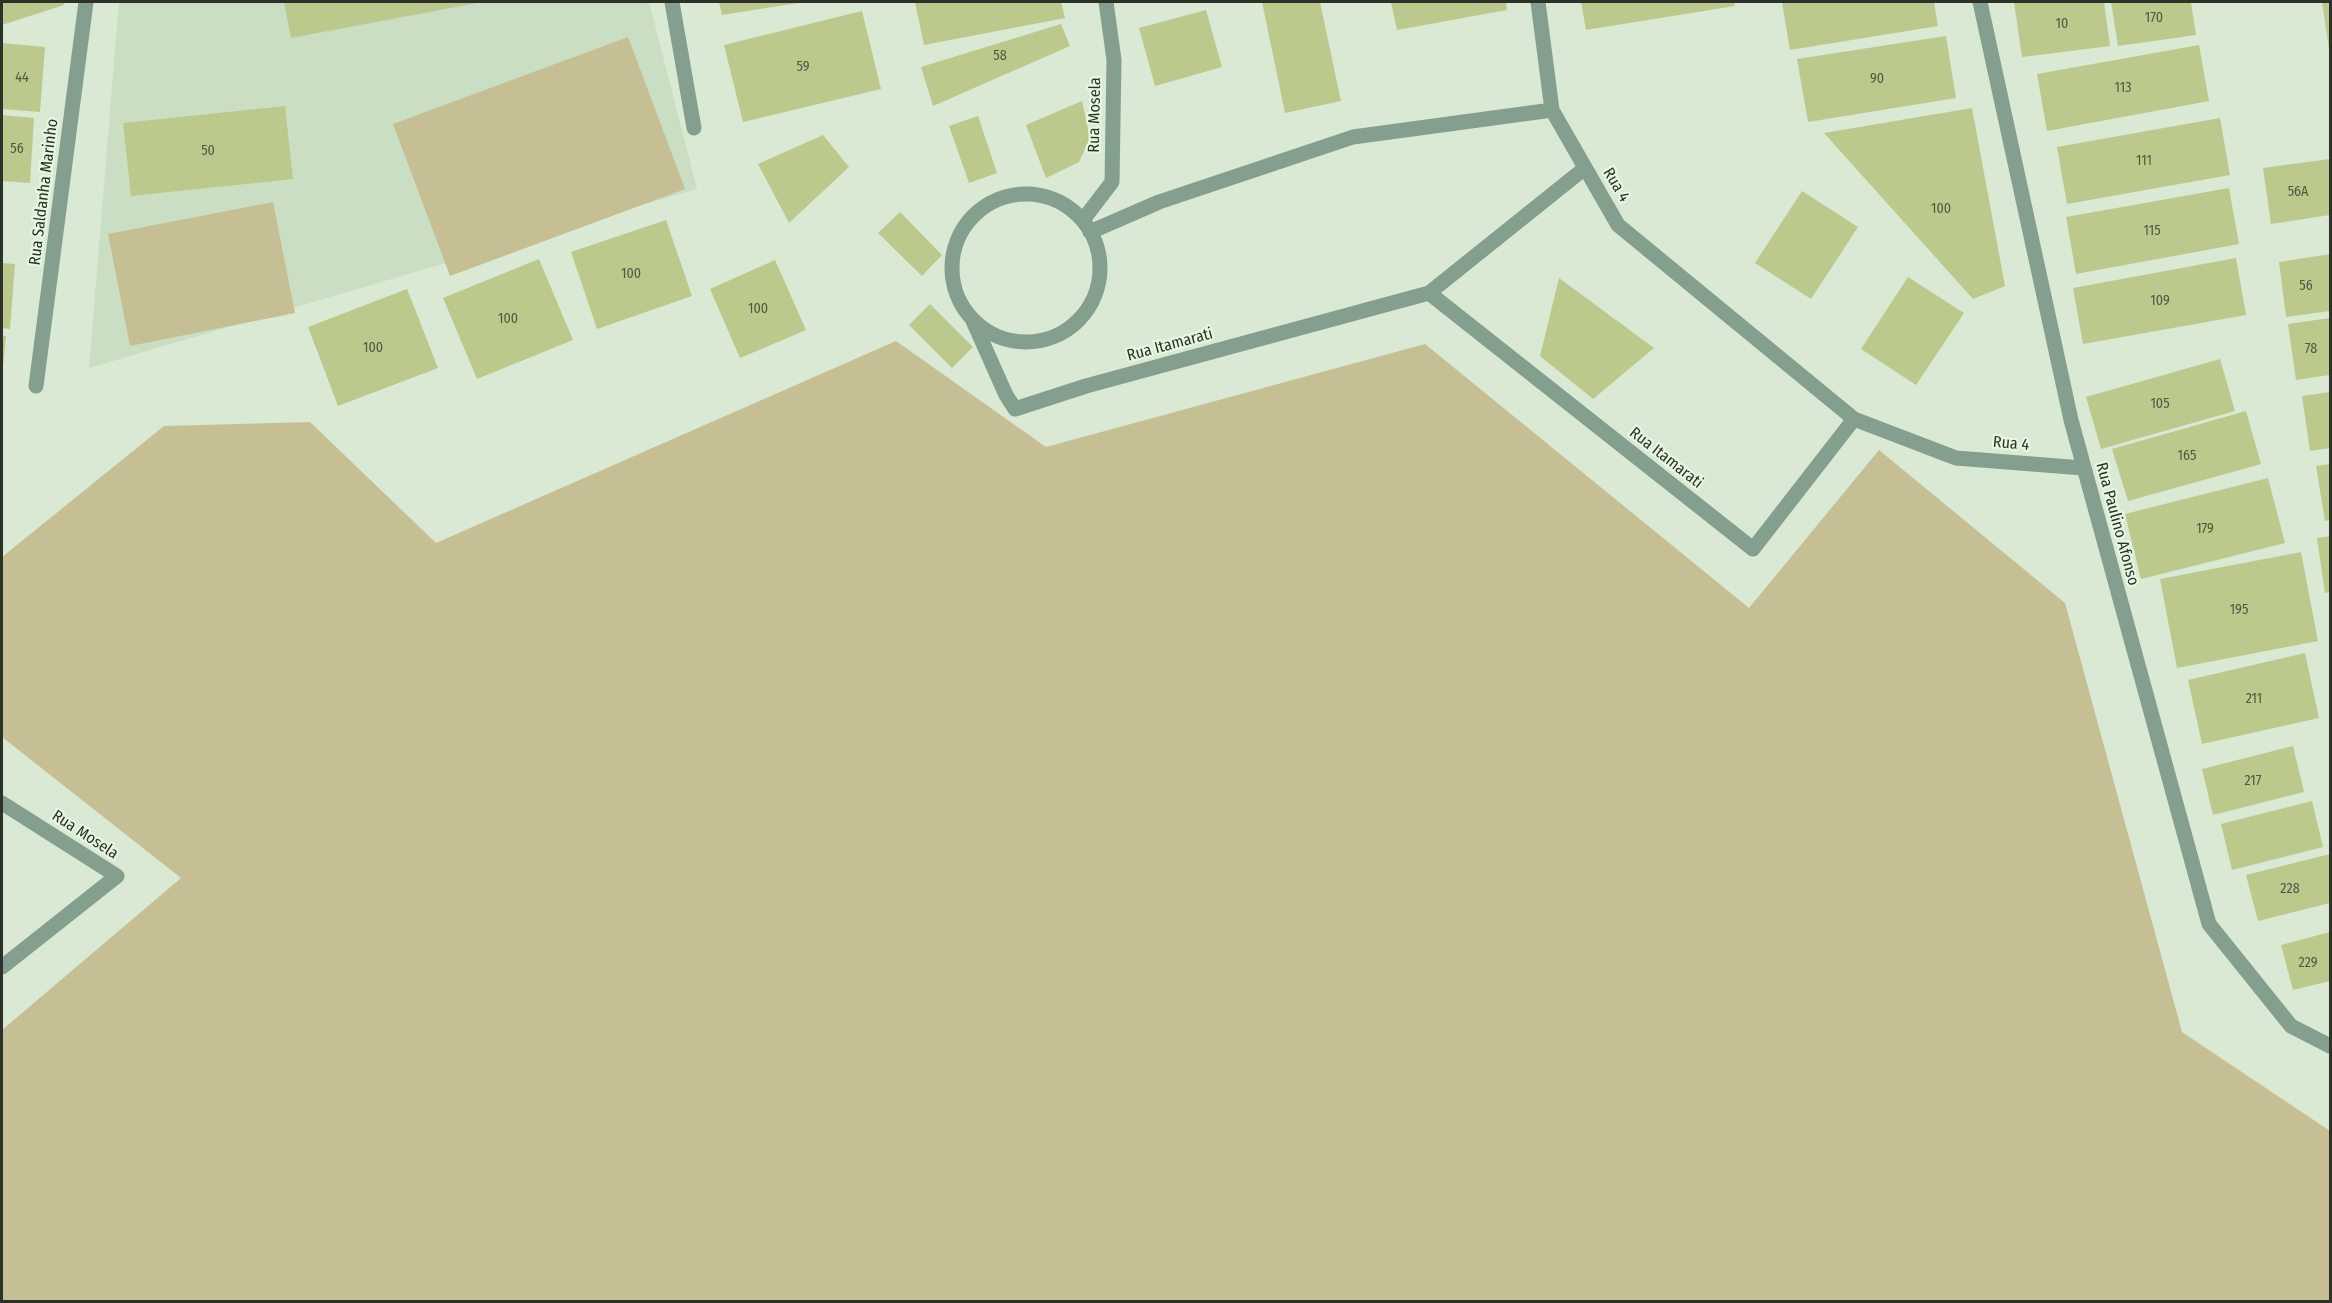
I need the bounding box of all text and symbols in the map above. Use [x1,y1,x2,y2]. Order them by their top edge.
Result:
house number: 170 [2145,10,2163,26]
house number: 10 [2056,16,2068,32]
house number: 58 [993,48,1007,64]
house number: 59 [796,59,810,75]
house number: 44 [15,70,29,86]
house number: 90 [1870,71,1884,87]
street label: Rua Mosela [1085,77,1105,153]
house number: 113 [2114,80,2132,96]
street label: Rua Saldanha Marinho [25,118,63,266]
house number: 56 [10,141,24,157]
house number: 50 [201,143,215,159]
house number: 111 [2136,153,2152,169]
street label: Rua 4 [1598,164,1634,206]
house number: 56A [2288,184,2308,200]
house number: 100 [1931,201,1951,217]
house number: 115 [2143,223,2161,239]
house number: 100 [621,266,641,282]
house number: 56 [2299,278,2313,294]
house number: 109 [2150,293,2170,309]
house number: 100 [748,301,768,317]
house number: 100 [498,311,518,327]
street label: Rua Itamarati [1125,324,1215,366]
house number: 100 [363,340,383,356]
house number: 78 [2305,341,2317,357]
house number: 105 [2150,396,2170,412]
street label: Rua Itamarati [1625,423,1707,493]
street label: Rua 4 [1992,433,2030,455]
house number: 165 [2178,448,2196,464]
street label: Rua Paulino Afonso [2091,460,2143,588]
house number: 179 [2196,521,2214,537]
house number: 195 [2230,602,2248,618]
house number: 211 [2246,691,2262,707]
house number: 217 [2245,773,2261,789]
street label: Rua Mosela [48,806,122,864]
house number: 228 [2280,881,2300,897]
house number: 229 [2298,955,2318,971]

